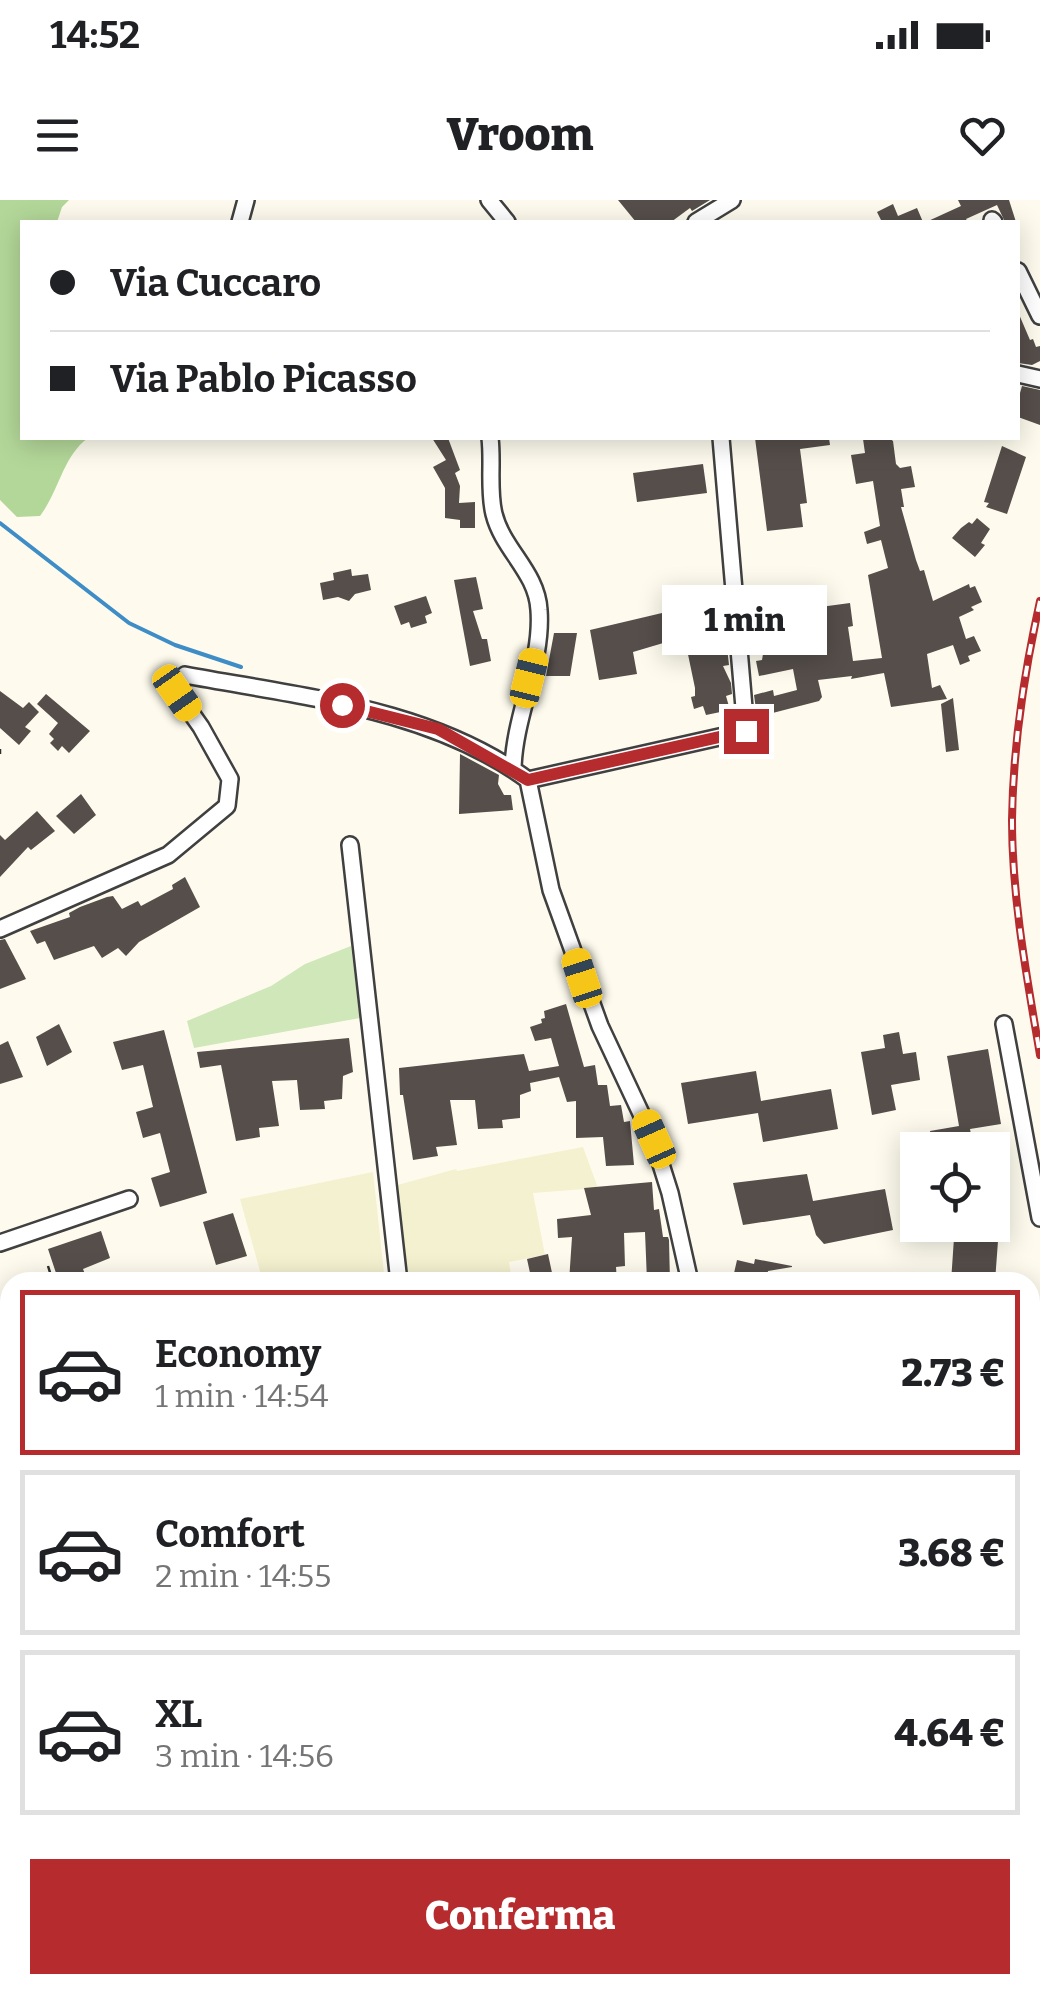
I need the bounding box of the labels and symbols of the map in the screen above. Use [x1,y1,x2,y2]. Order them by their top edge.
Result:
callout: 1 min [664,586,828,656]
car [507,645,551,711]
car [148,660,206,726]
route start [320,683,365,728]
route end [724,709,769,754]
car [558,945,606,1011]
car [628,1105,680,1173]

